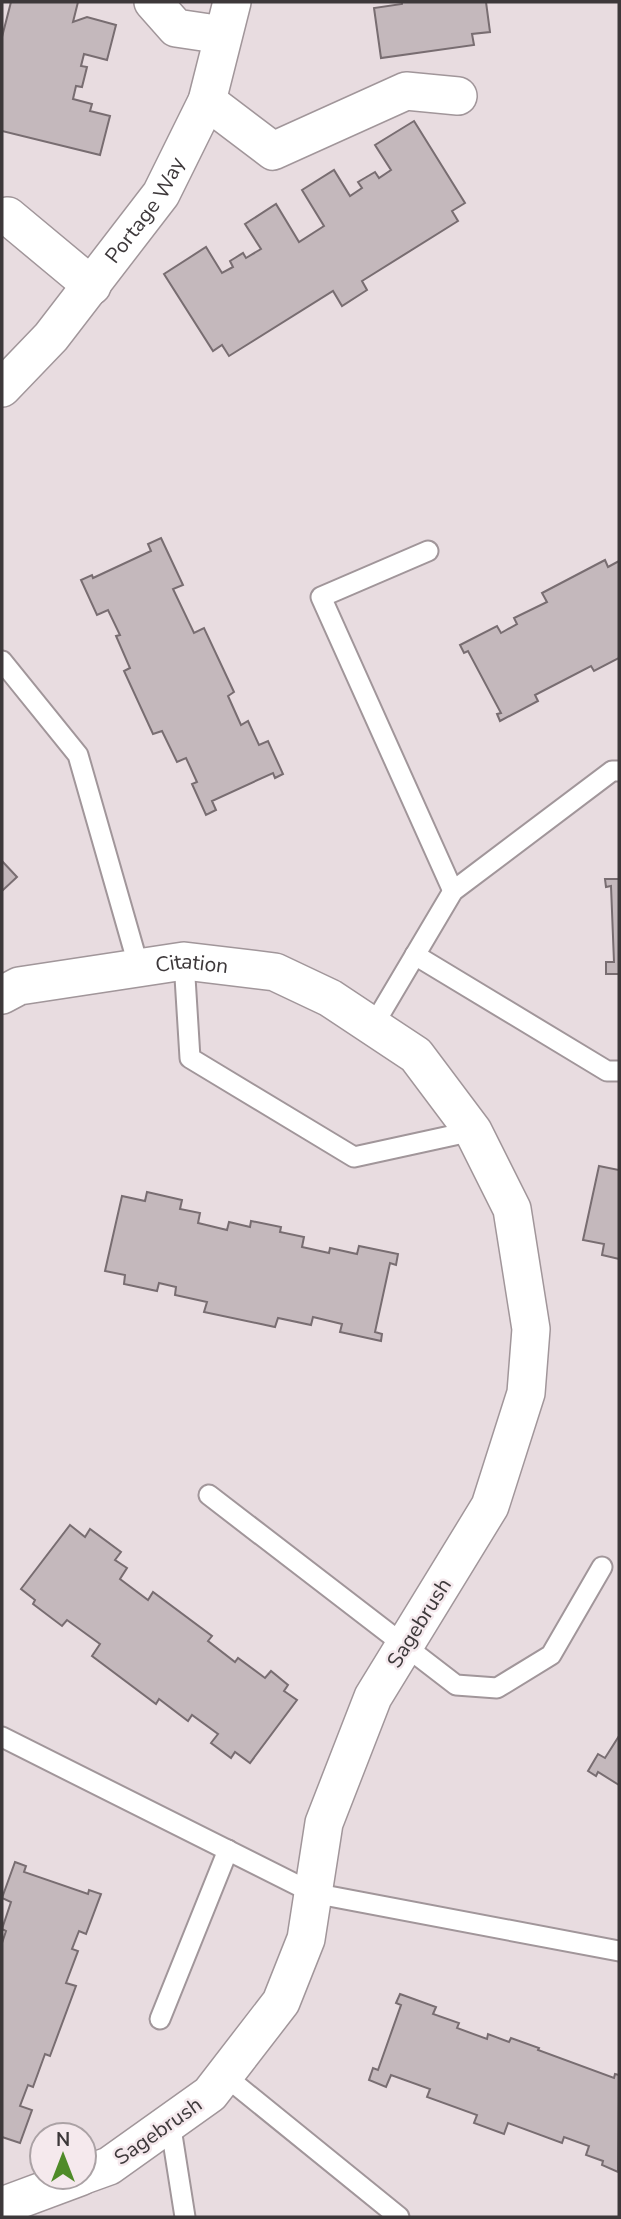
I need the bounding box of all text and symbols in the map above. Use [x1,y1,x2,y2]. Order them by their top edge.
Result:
street label: Portage Way [99,152,191,269]
street label: Citation [153,947,230,980]
street label: Sagebrush [380,1573,458,1673]
street label: Sagebrush [109,2091,207,2171]
north arrow [28,2121,98,2191]
text: N [56,2127,70,2153]

